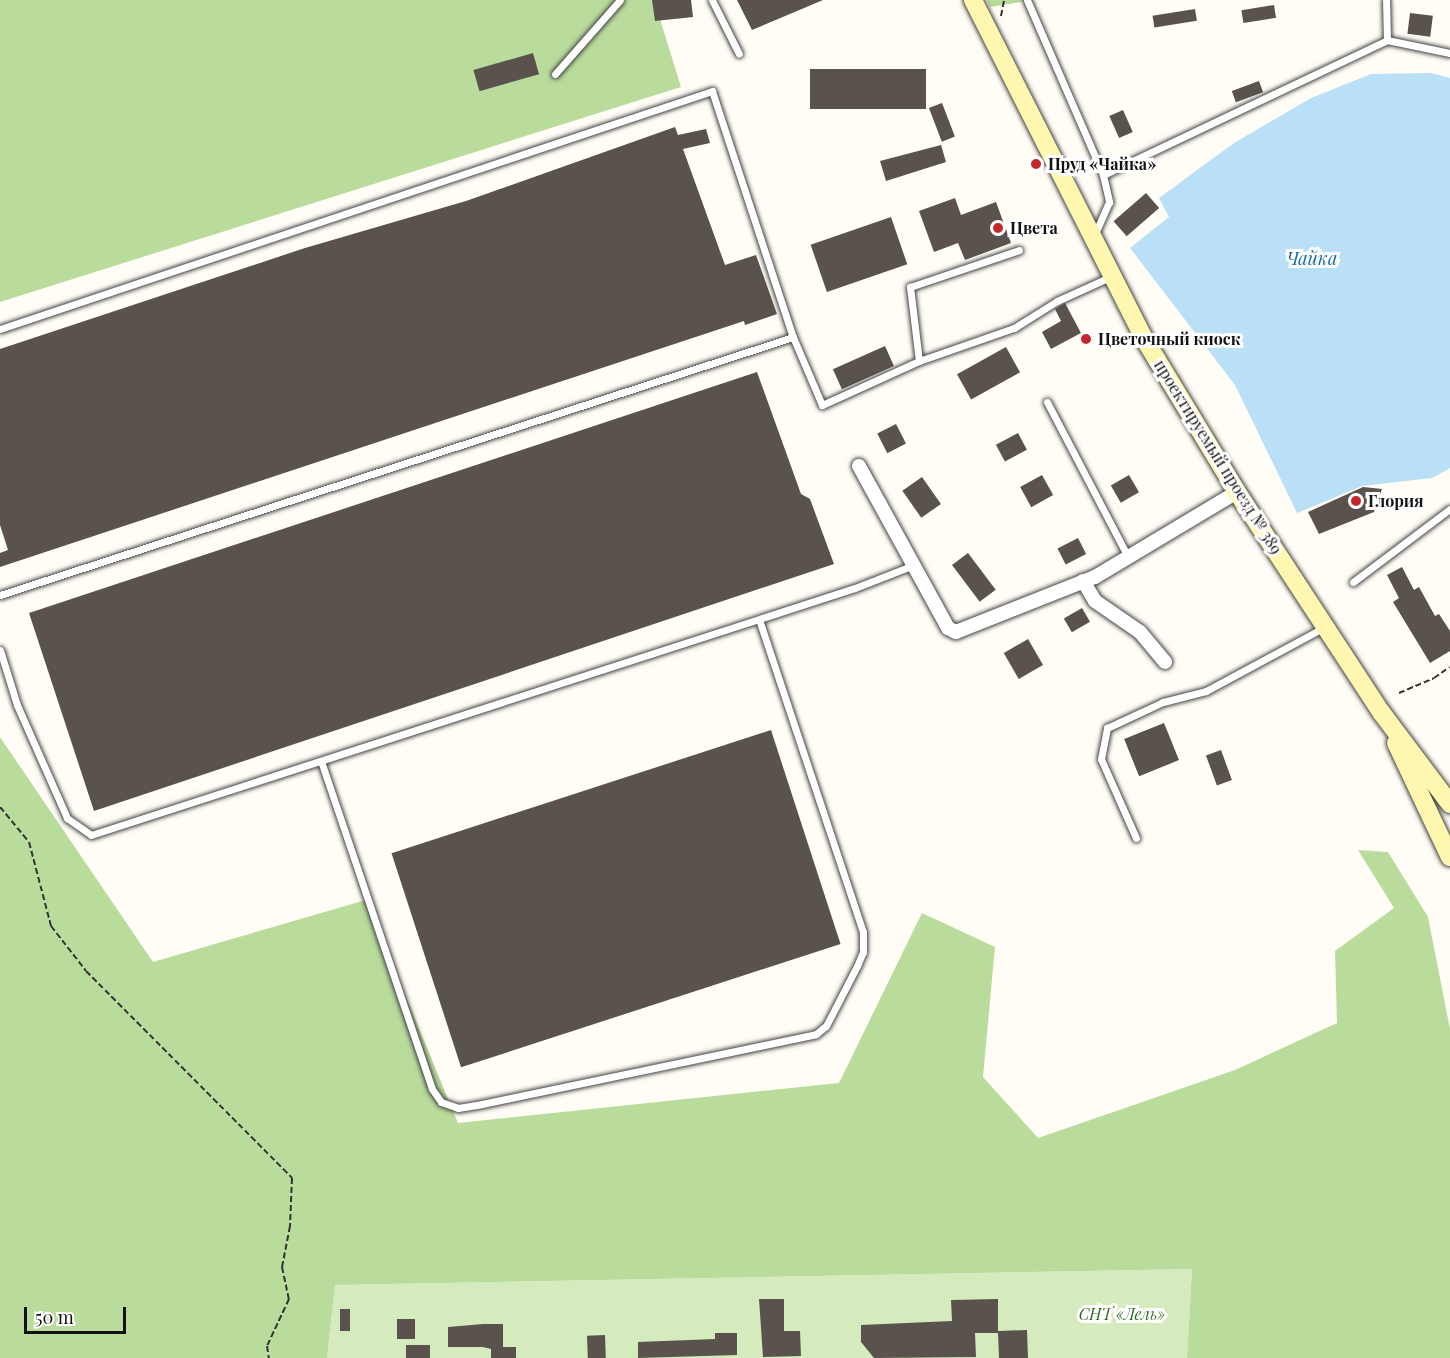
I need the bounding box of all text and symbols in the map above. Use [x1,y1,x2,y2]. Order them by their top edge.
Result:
place label: Пруд «Чайка» [1048,154,1156,174]
marker: Пруд «Чайка» [1029,157,1043,171]
place label: Цвета [1010,218,1058,238]
marker: Цвета [991,221,1005,235]
water label: Чайка [1287,247,1337,269]
place label: Цветочный киоск [1098,329,1241,349]
marker: Цветочный киоск [1079,332,1093,346]
street label: проектируемый проезд № 389 [1150,356,1286,558]
place label: Глория [1368,491,1424,511]
marker: Глория [1349,494,1363,508]
scale bar [27,1295,129,1333]
park label: СНТ «Лель» [1079,1304,1165,1324]
text: 50 m [35,1305,74,1329]

